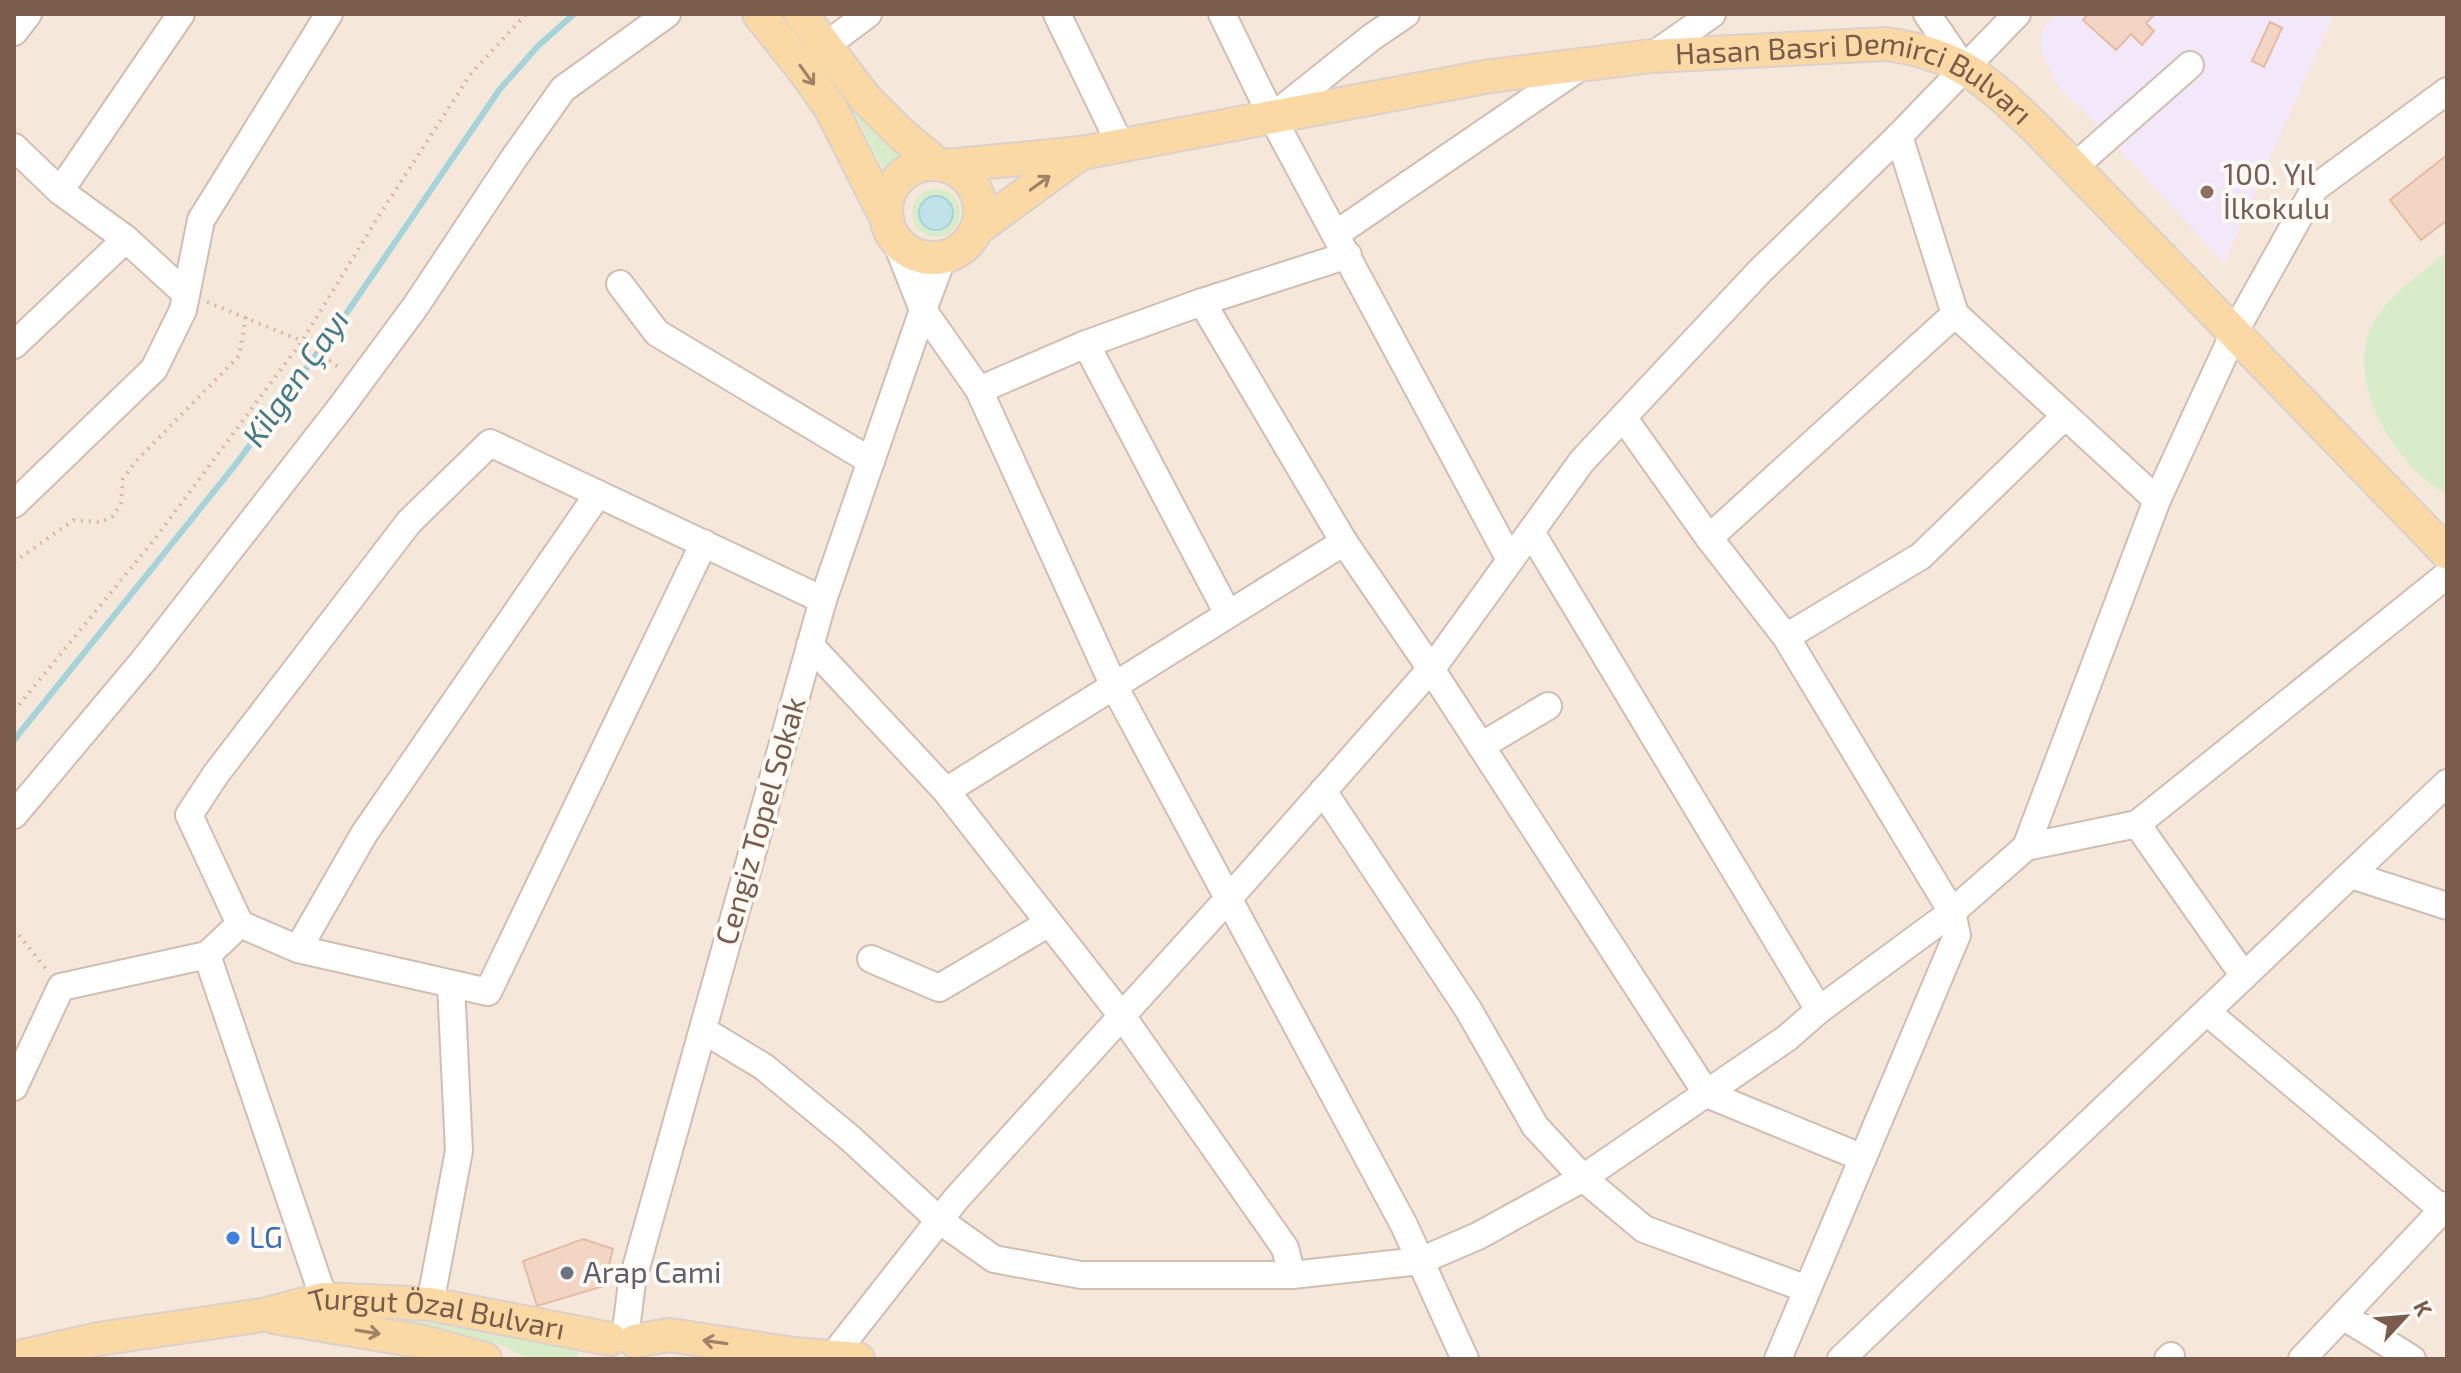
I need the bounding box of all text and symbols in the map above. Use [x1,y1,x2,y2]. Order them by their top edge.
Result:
street label: Hasan Basri Demirci Bulvarı [1674,23,2041,131]
one-way arrow [799,64,816,86]
place label: 100. Yıl İlkokulu [2223,155,2330,225]
one-way arrow [1028,175,1050,191]
marker: 100. Yıl İlkokulu [2198,183,2216,201]
water label: Kilgen Çayı [233,301,357,454]
street label: Cengiz Topel Sokak [706,692,812,949]
place label: LG [249,1218,283,1254]
marker: LG [224,1229,242,1247]
place label: Arap Cami [583,1253,722,1289]
marker: Arap Cami [558,1264,576,1282]
north arrow [2365,1277,2445,1357]
street label: Turgut Özal Bulvarı [304,1279,568,1346]
text: K [2409,1296,2439,1320]
one-way arrow [355,1325,380,1340]
one-way arrow [703,1334,729,1349]

